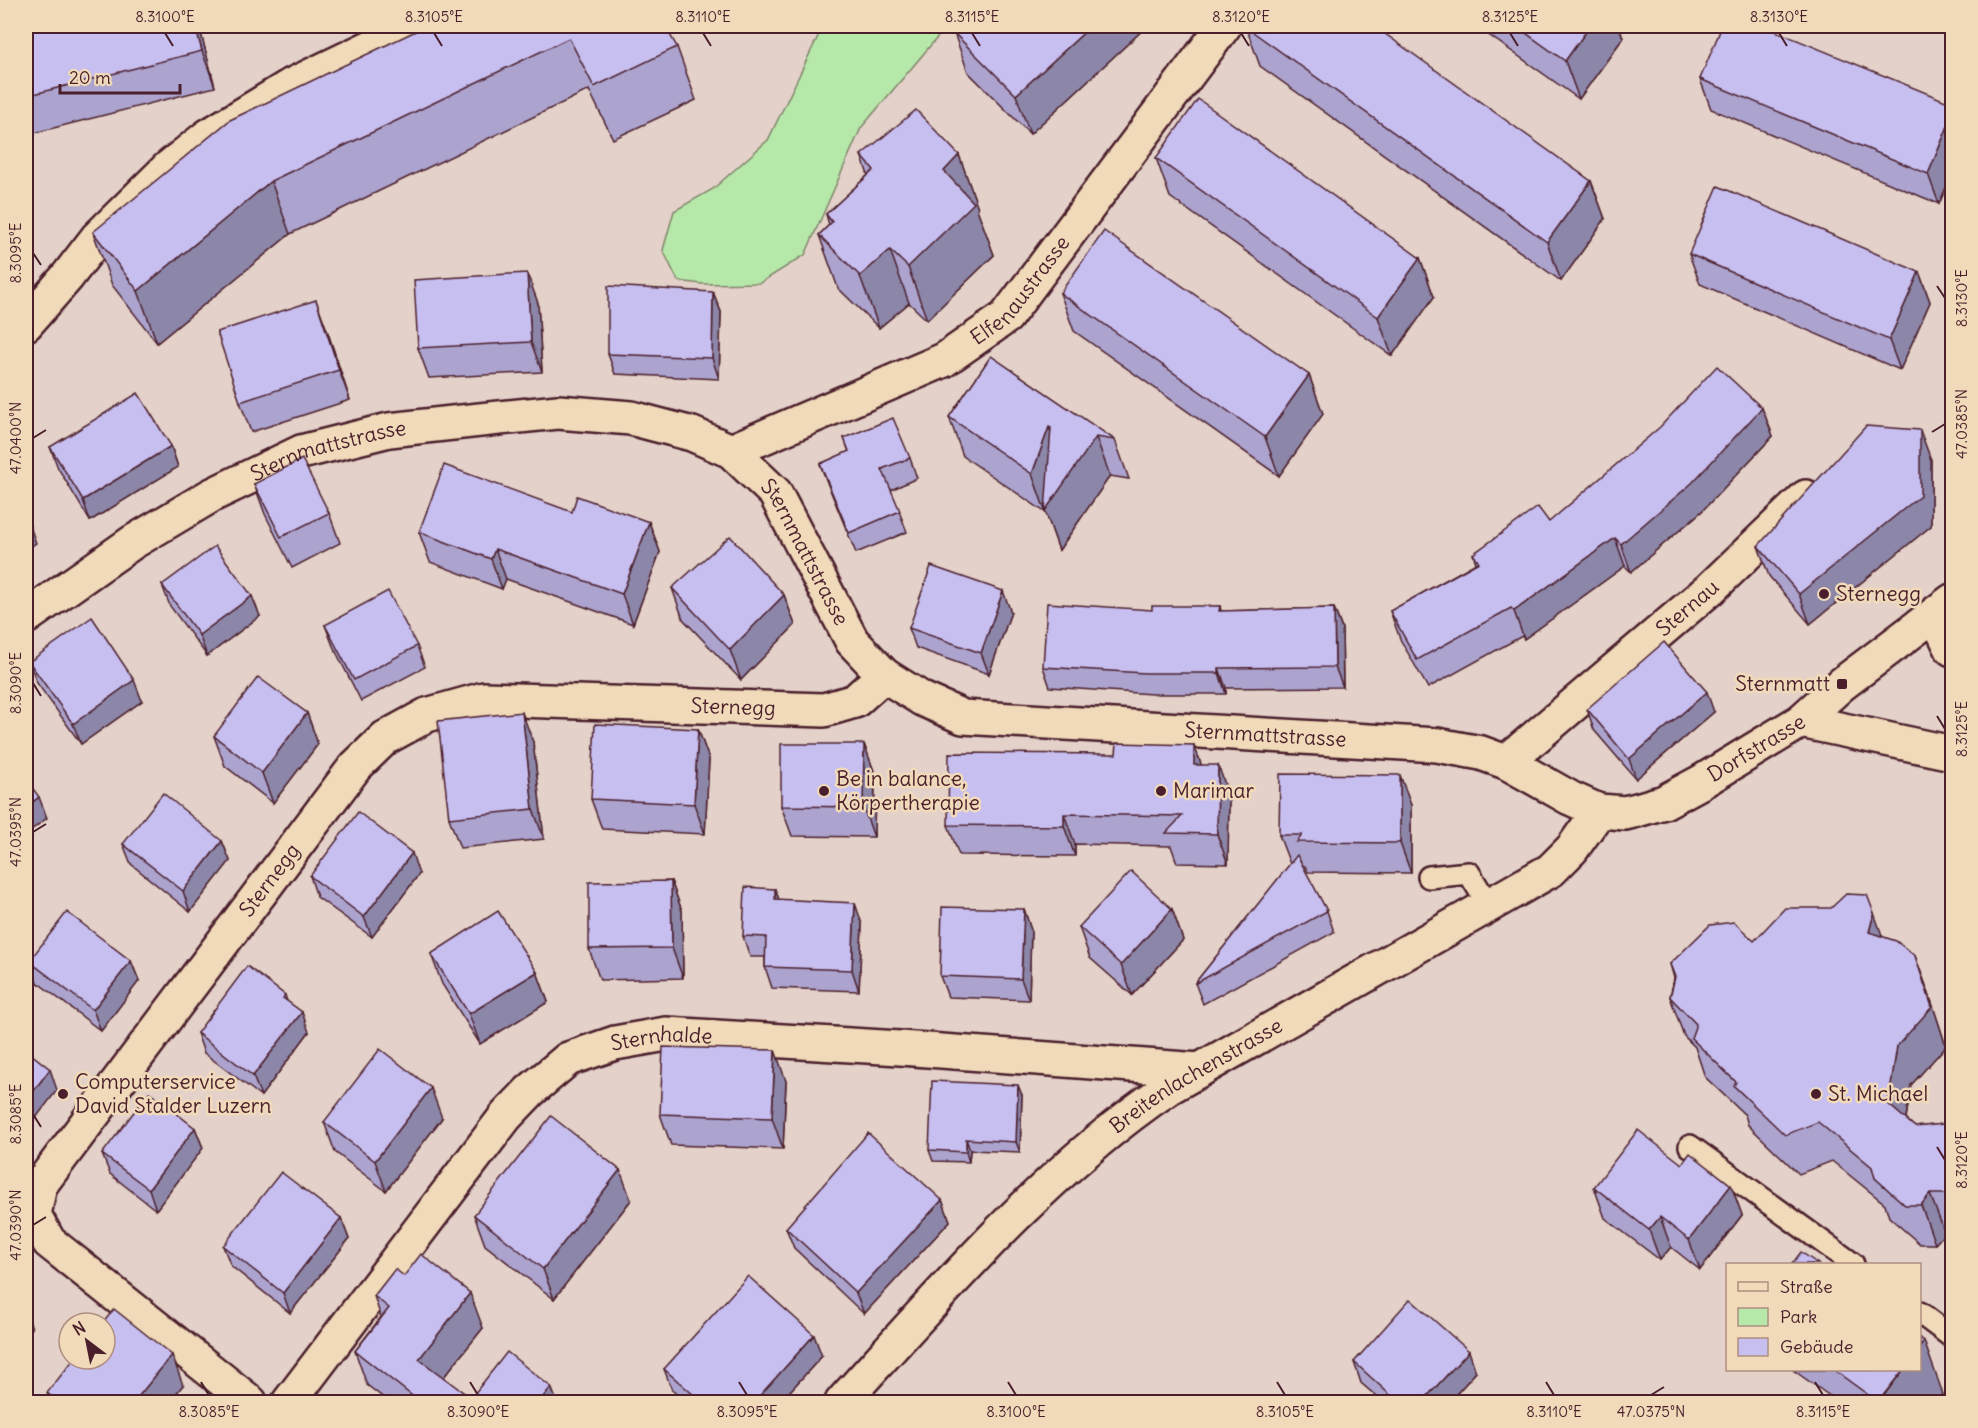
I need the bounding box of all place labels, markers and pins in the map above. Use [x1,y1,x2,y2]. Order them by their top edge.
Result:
place label: Sternegg [1836,580,1921,607]
marker: Sternegg [1817,587,1831,601]
place label: Sternmatt [1735,670,1830,697]
marker: Sternmatt [1835,677,1849,691]
place label: Be in balance, Körpertherapie [836,765,980,816]
place label: Marimar [1173,777,1255,804]
marker: Be in balance, Körpertherapie [817,784,831,798]
marker: Marimar [1154,784,1168,798]
place label: Computerservice David Stalder Luzern [75,1068,271,1119]
place label: St. Michael [1828,1080,1928,1107]
marker: Computerservice David Stalder Luzern [56,1087,70,1101]
marker: St. Michael [1809,1087,1823,1101]

